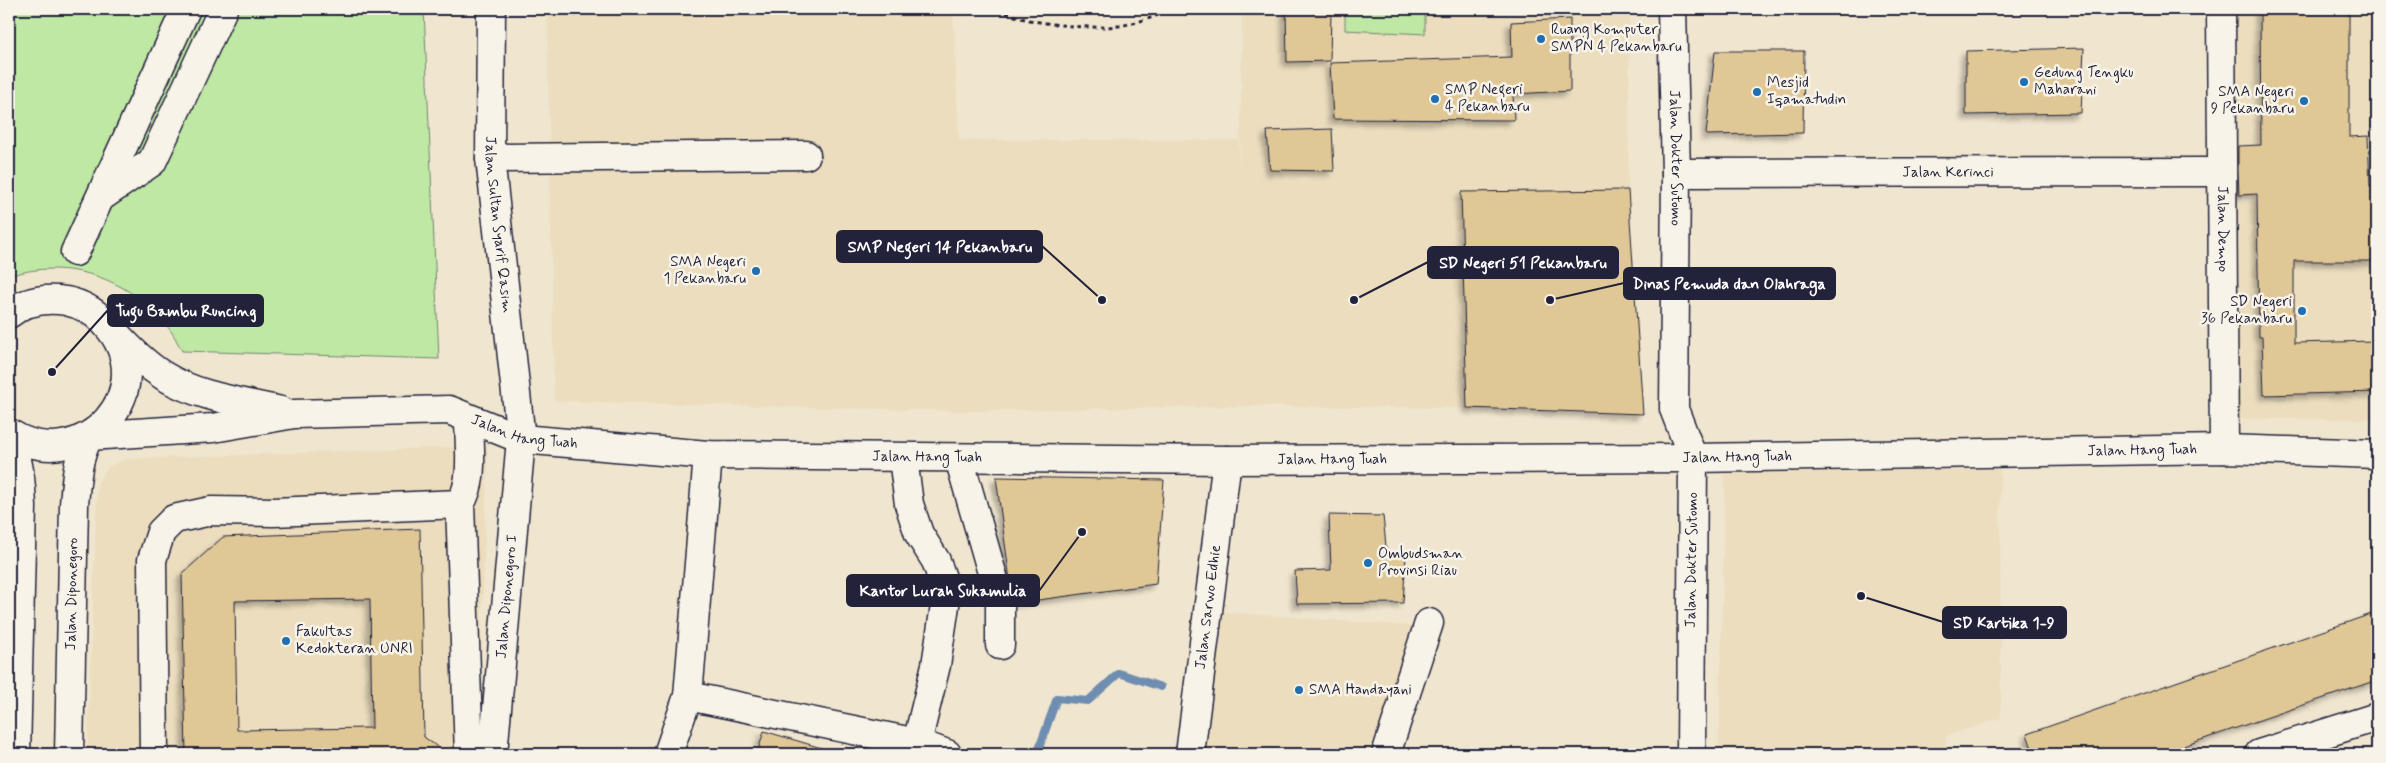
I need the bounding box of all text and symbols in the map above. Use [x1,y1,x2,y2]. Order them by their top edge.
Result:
place label: Ruang Komputer SMPN 4 Pekanbaru [1551,20,1682,57]
marker: Ruang Komputer SMPN 4 Pekanbaru [1535,33,1547,45]
place label: Gedung Tengku Maharani [2034,63,2133,100]
place label: Mesjid Iqamatudin [1767,73,1846,110]
marker: Gedung Tengku Maharani [2018,76,2030,88]
place label: SMP Negeri 4 Pekanbaru [1445,80,1530,117]
place label: SMA Negeri 9 Pekanbaru [2211,82,2294,119]
marker: Mesjid Iqamatudin [1751,86,1763,98]
street label: Jalan Dokter Sutomo [1664,90,1686,226]
marker: SMP Negeri 4 Pekanbaru [1429,93,1441,105]
marker: SMA Negeri 9 Pekanbaru [2298,95,2310,107]
street label: Jalan Sultan Syarif Qasim [480,136,517,314]
street label: Jalan Kerinci [1902,162,1994,183]
street label: Jalan Dempo [2212,186,2233,272]
callout: SMP Negeri 14 Pekanbaru [837,231,1042,262]
text: SMP Negeri 14 Pekanbaru [848,237,1033,260]
callout: SD Negeri 51 Pekanbaru [1428,247,1618,278]
place label: SMA Negeri 1 Pekanbaru [663,252,746,289]
text: SD Negeri 51 Pekanbaru [1439,253,1608,275]
marker: SMA Negeri 1 Pekanbaru [750,265,762,277]
callout: Dinas Pemuda dan Olahraga [1624,268,1835,299]
text: Dinas Pemuda dan Olahraga [1632,274,1826,297]
place label: SD Negeri 36 Pekanbaru [2201,292,2292,329]
callout: Tugu Bambu Runcing [108,295,263,326]
text: Tugu Bambu Runcing [116,301,256,324]
marker: SD Negeri 36 Pekanbaru [2296,305,2308,317]
street label: Jalan Hang Tuah [468,410,579,454]
street label: Jalan Hang Tuah [2087,439,2197,461]
street label: Jalan Hang Tuah [1682,446,1792,468]
street label: Jalan Hang Tuah [872,447,982,468]
street label: Jalan Hang Tuah [1277,449,1387,470]
street label: Jalan Dokter Sutomo [1681,492,1703,628]
street label: Jalan Diponegoro I [492,534,522,660]
street label: Jalan Diponegoro [61,537,83,651]
street label: Jalan Sarwo Edhie [1191,544,1226,671]
place label: Ombudsman Provinsi Riau [1378,544,1464,581]
marker: Ombudsman Provinsi Riau [1362,557,1374,569]
callout: Kantor Lurah Sukamulia [847,575,1039,606]
text: Kantor Lurah Sukamulia [859,581,1027,602]
callout: SD Kartika 1-9 [1943,607,2066,638]
text: SD Kartika 1-9 [1953,613,2055,634]
place label: Fakultas Kedokteran UNRI [296,622,413,659]
marker: Fakultas Kedokteran UNRI [280,635,292,647]
place label: SMA Handayani [1309,680,1412,700]
marker: SMA Handayani [1293,684,1305,696]

